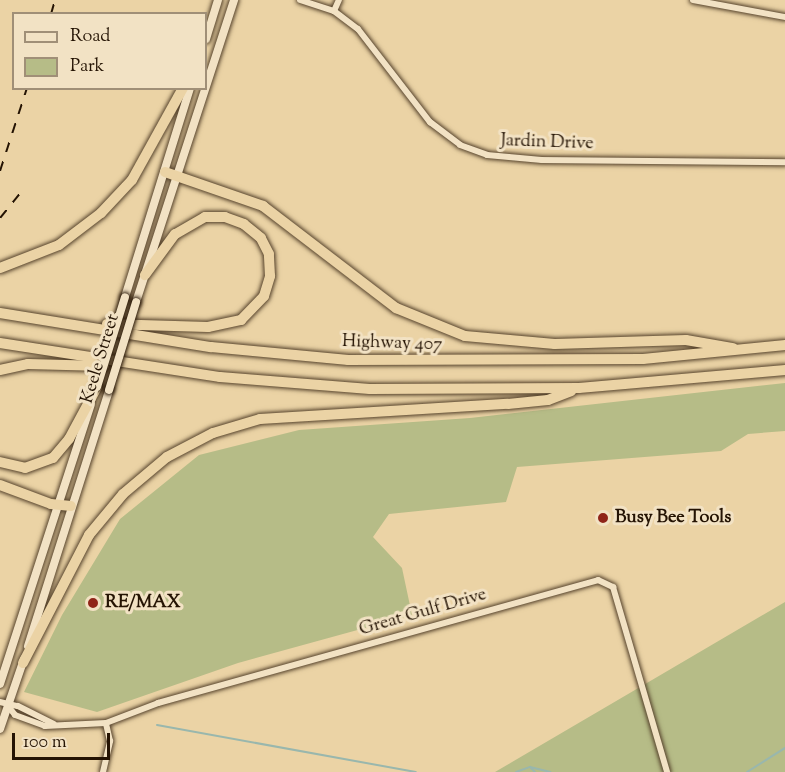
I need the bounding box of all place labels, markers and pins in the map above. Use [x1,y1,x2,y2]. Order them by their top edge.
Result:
place label: Busy Bee Tools [615,507,731,529]
marker: Busy Bee Tools [596,511,610,525]
place label: RE/MAX [105,592,180,614]
marker: RE/MAX [86,596,100,610]

